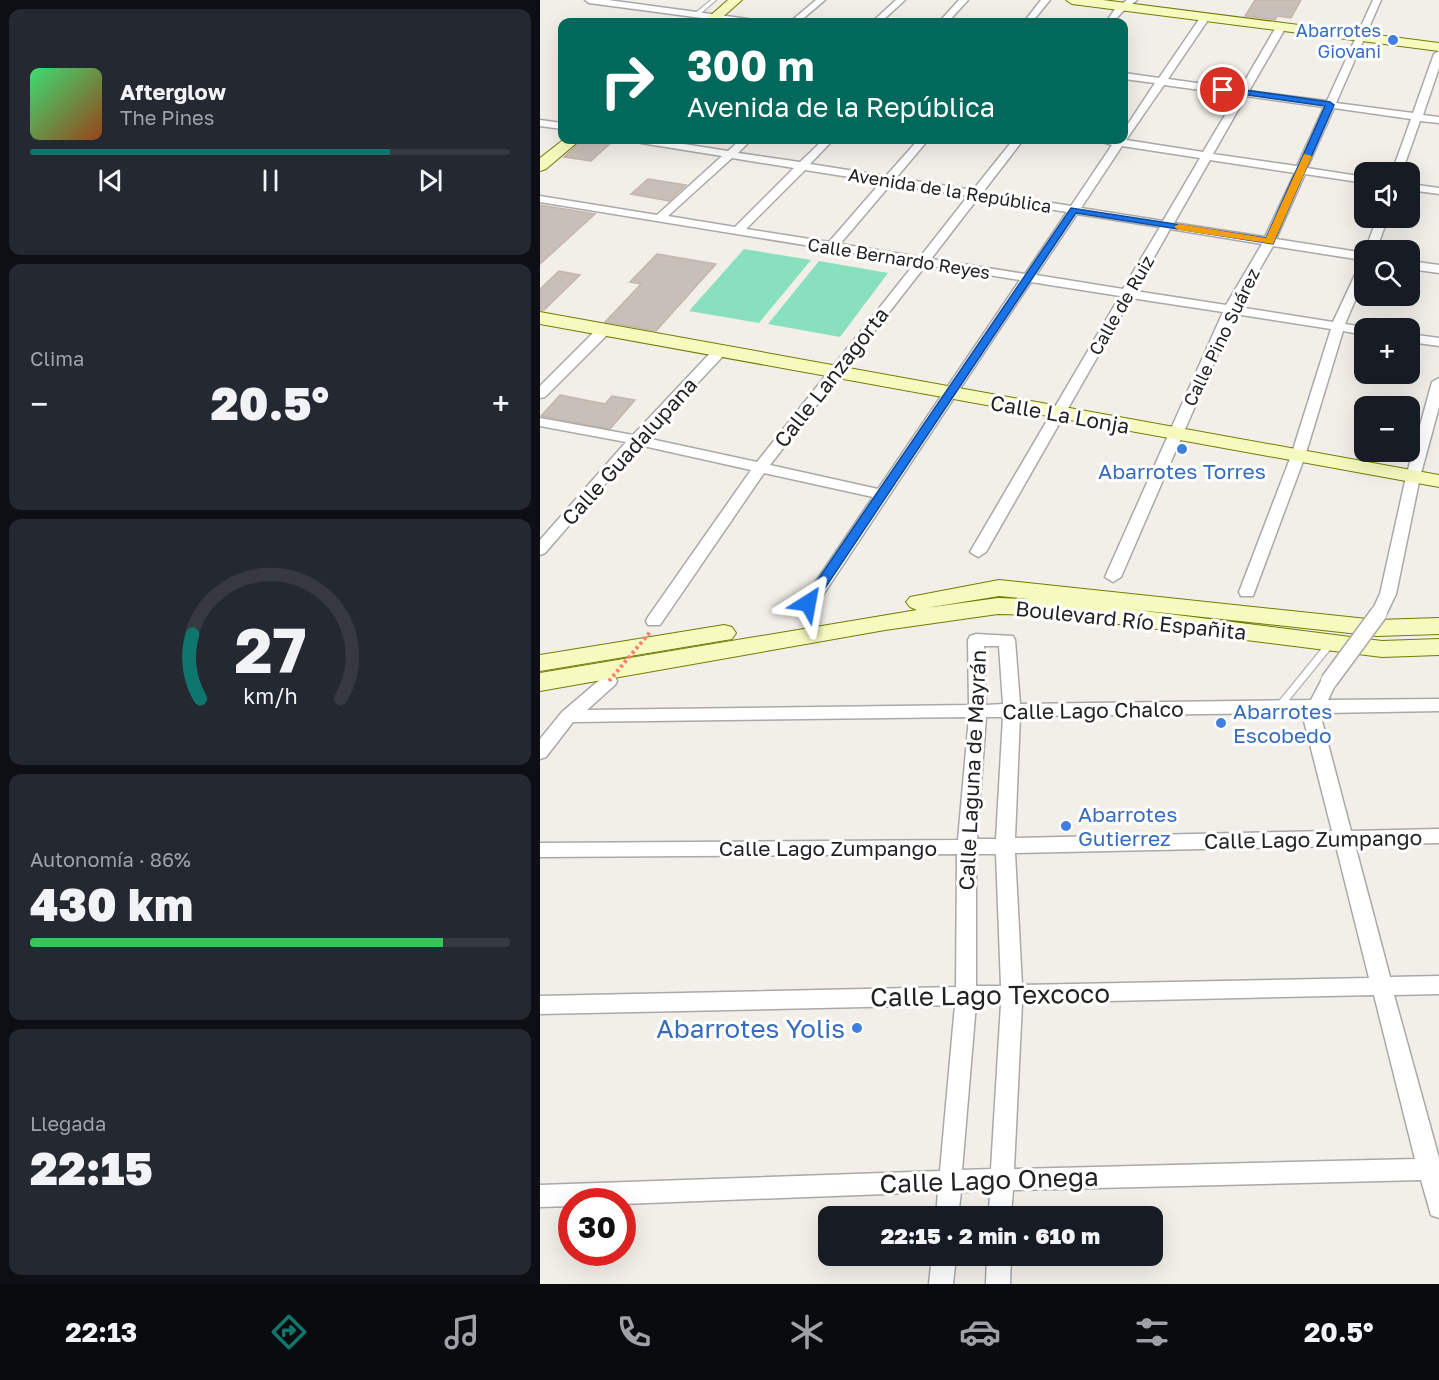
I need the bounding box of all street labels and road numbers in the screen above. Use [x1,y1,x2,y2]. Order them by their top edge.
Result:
street label: Avenida de la República [847,163,1053,217]
street label: Calle Bernardo Reyes [806,233,992,283]
street label: Calle de Ruiz [1084,251,1158,359]
street label: Calle Pino Suárez [1178,264,1264,410]
street label: Calle Lanzagorta [768,302,894,452]
street label: Calle Guadalupana [556,372,702,530]
street label: Calle La Lonja [988,389,1132,439]
street label: Boulevard Río Españita [1014,595,1248,645]
street label: Calle Laguna de Mayrán [953,649,991,891]
street label: Calle Lago Chalco [1002,695,1184,725]
street label: Calle Lago Zumpango [1204,824,1422,854]
street label: Calle Lago Zumpango [719,835,937,861]
street label: Calle Lago Texcoco [870,977,1110,1013]
street label: Calle Lago Onega [879,1161,1099,1199]

